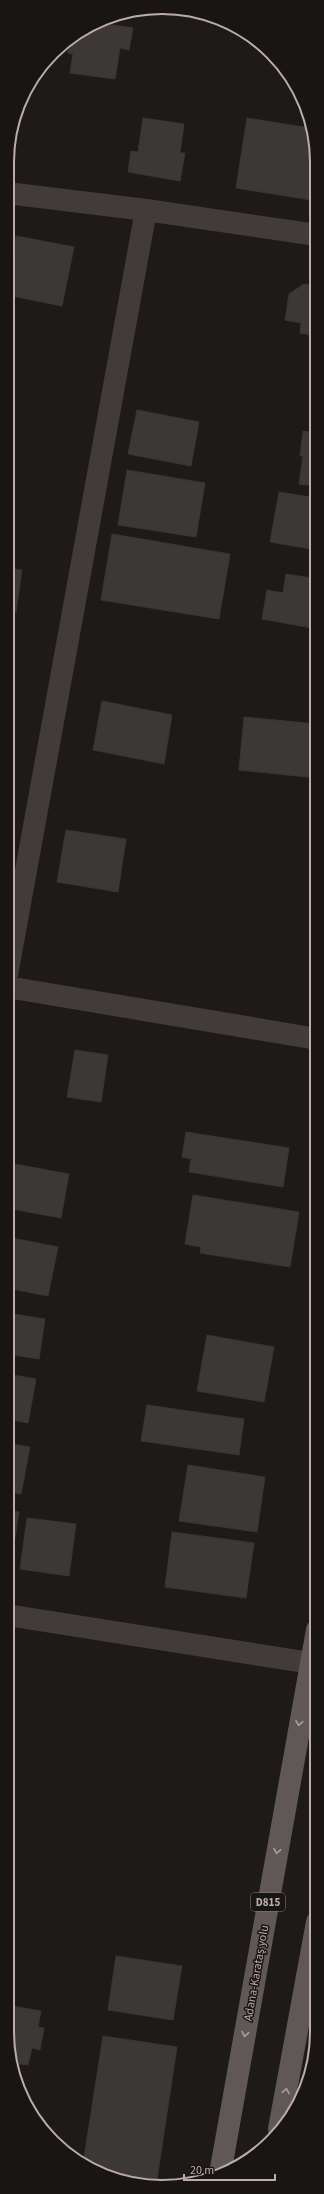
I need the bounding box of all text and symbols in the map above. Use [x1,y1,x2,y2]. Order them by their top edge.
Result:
one-way arrow [296,1720,304,1726]
one-way arrow [273,1848,282,1854]
road number: D815 [251,1893,285,1911]
street label: Adana-Karataş yolu [240,1924,273,2022]
one-way arrow [241,2031,250,2037]
one-way arrow [281,2088,290,2094]
scale bar [184,2156,275,2182]
text: 20 m [190,2162,214,2179]

